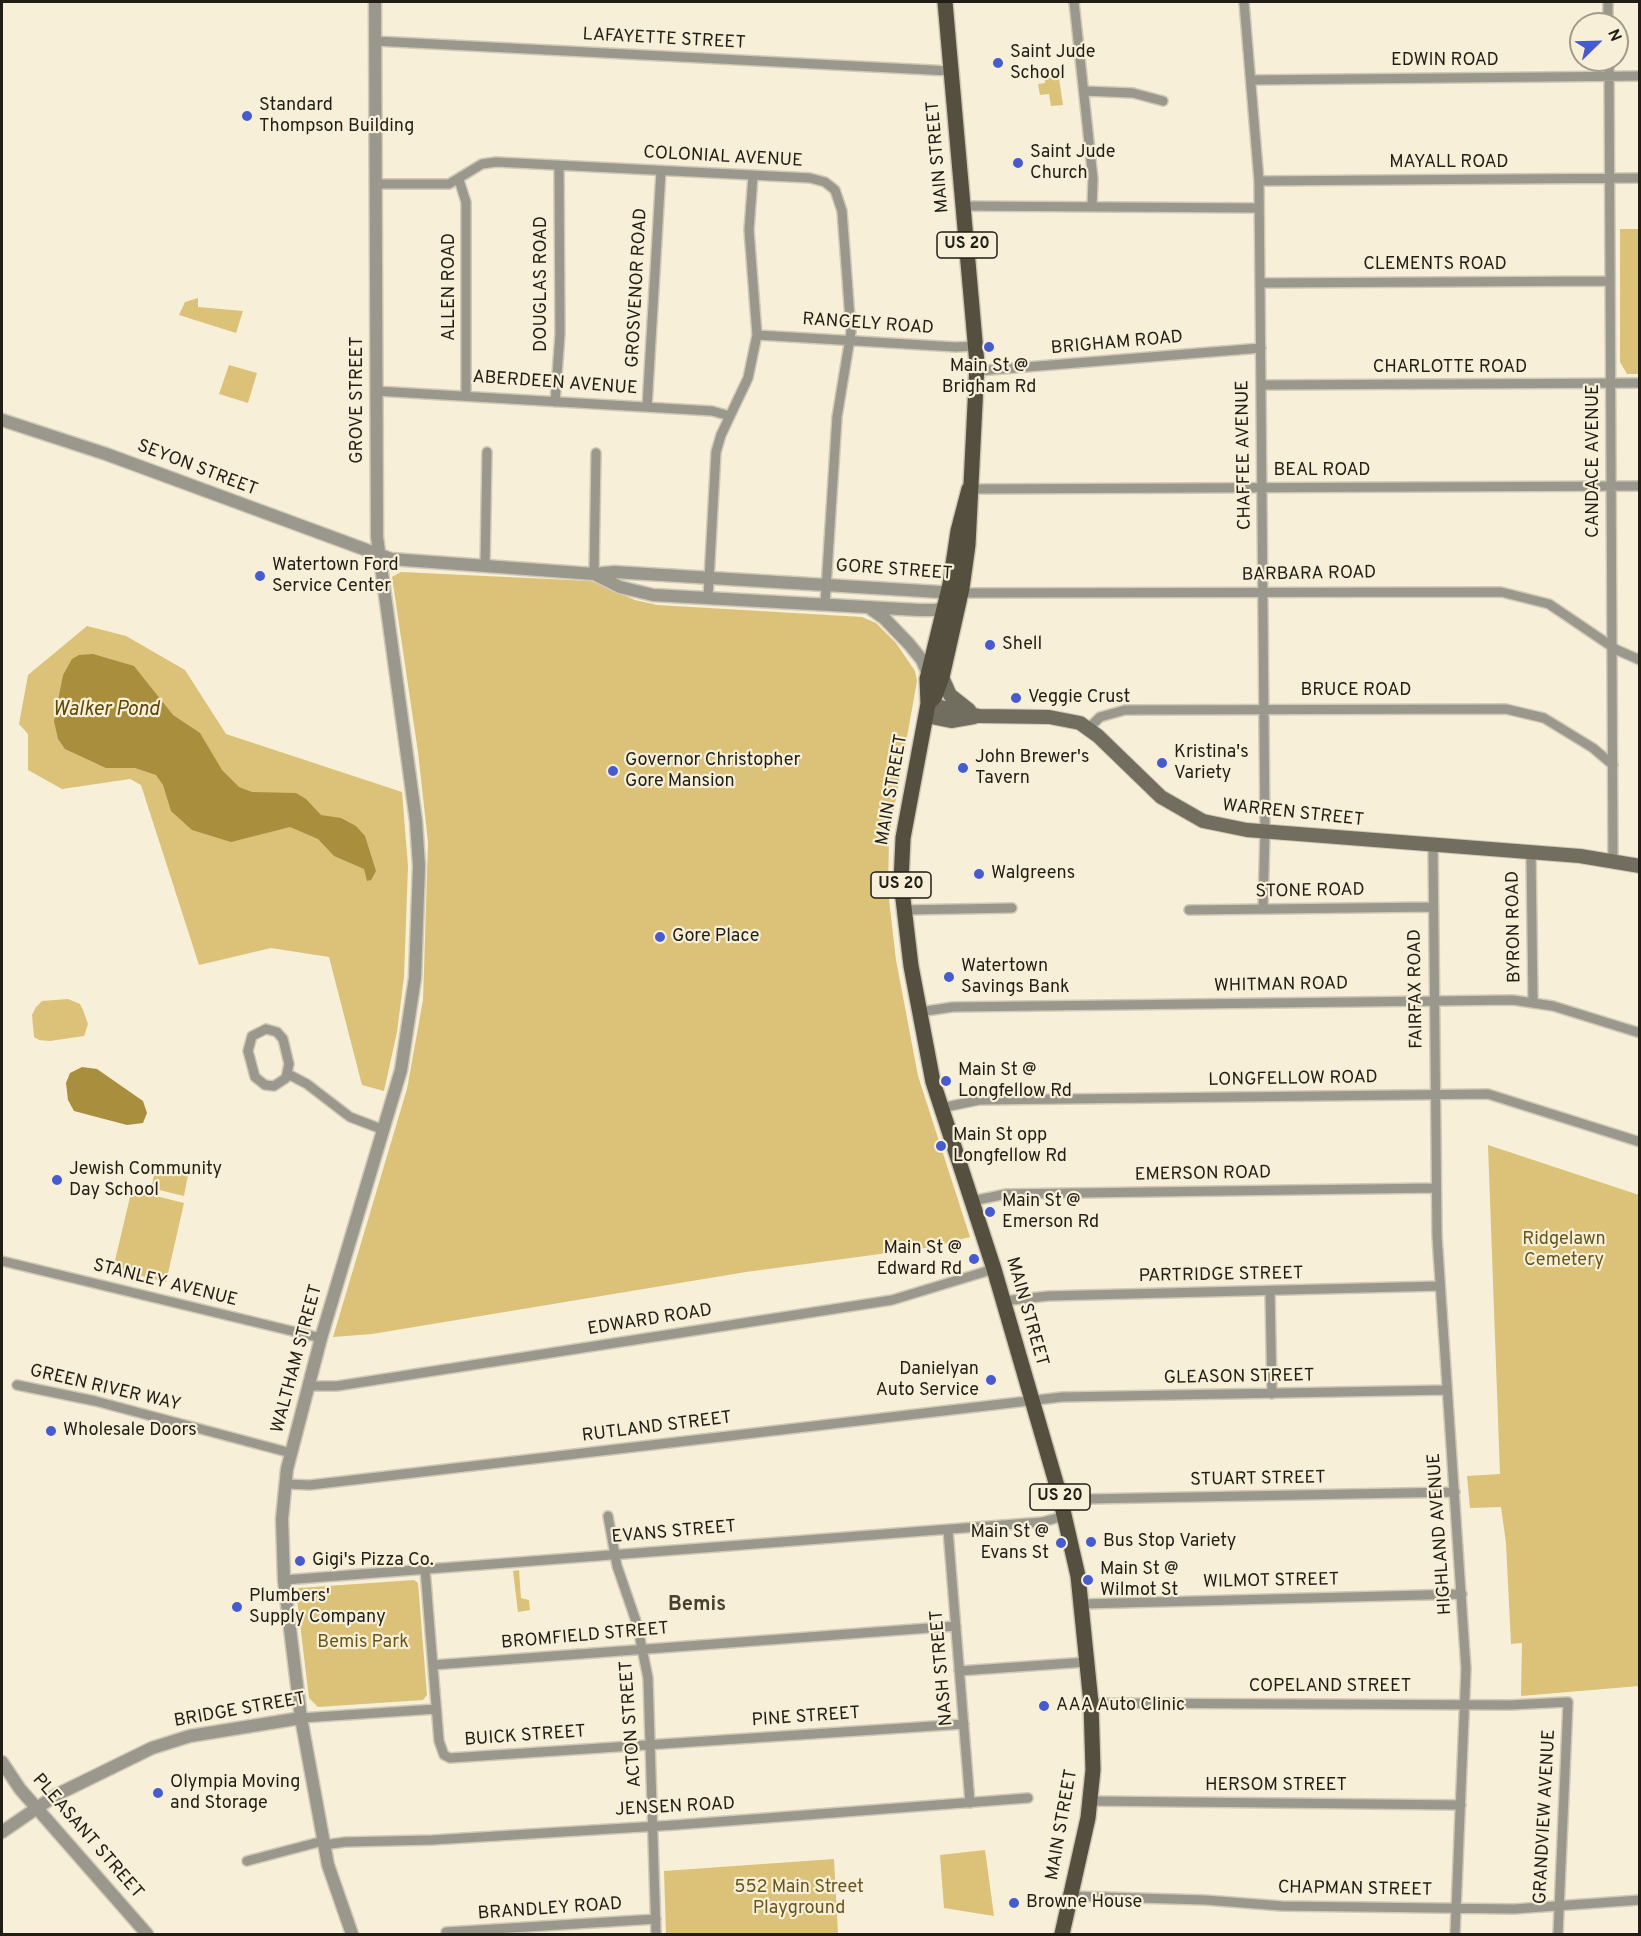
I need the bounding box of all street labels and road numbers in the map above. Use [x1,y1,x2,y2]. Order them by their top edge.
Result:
street label: LAFAYETTE STREET [582,25,746,55]
street label: EDWIN ROAD [1391,50,1499,72]
street label: MAIN STREET [923,100,955,214]
street label: COLONIAL AVENUE [643,143,803,173]
street label: MAYALL ROAD [1389,152,1509,174]
street label: GROSVENOR ROAD [623,208,653,368]
street label: DOUGLAS ROAD [531,216,553,352]
road number: US 20 [937,232,997,258]
street label: ALLEN ROAD [439,233,461,341]
street label: CLEMENTS ROAD [1363,254,1507,276]
street label: RANGELY ROAD [801,310,935,340]
street label: BRIGHAM ROAD [1050,327,1184,361]
street label: GROVE STREET [347,336,369,464]
street label: CHARLOTTE ROAD [1373,357,1527,379]
street label: ABERDEEN AVENUE [472,367,638,401]
street label: CHAFFEE AVENUE [1233,380,1257,530]
street label: CANDACE AVENUE [1583,384,1605,538]
street label: SEYON STREET [134,436,260,502]
street label: BEAL ROAD [1273,460,1371,482]
street label: GORE STREET [835,556,953,586]
street label: BARBARA ROAD [1242,563,1376,587]
street label: BRUCE ROAD [1301,680,1411,702]
street label: MAIN STREET [873,733,913,847]
street label: WARREN STREET [1221,796,1365,832]
street label: BYRON ROAD [1503,871,1527,983]
road number: US 20 [871,872,931,898]
street label: STONE ROAD [1255,880,1365,904]
street label: FAIRFAX ROAD [1405,929,1429,1049]
street label: WHITMAN ROAD [1214,974,1348,998]
street label: LONGFELLOW ROAD [1208,1068,1378,1092]
street label: EMERSON ROAD [1135,1163,1271,1187]
street label: MAIN STREET [1000,1255,1052,1369]
street label: STANLEY AVENUE [90,1256,240,1312]
street label: PARTRIDGE STREET [1138,1264,1304,1288]
street label: WALTHAM STREET [268,1282,328,1436]
street label: EDWARD ROAD [586,1301,714,1341]
street label: GREEN RIVER WAY [27,1361,183,1417]
street label: GLEASON STREET [1163,1366,1315,1390]
street label: RUTLAND STREET [581,1408,733,1448]
street label: HIGHLAND AVENUE [1425,1452,1457,1616]
street label: STUART STREET [1190,1468,1326,1492]
road number: US 20 [1030,1484,1090,1510]
street label: EVANS STREET [611,1517,737,1549]
street label: WILMOT STREET [1203,1570,1339,1594]
street label: NASH STREET [927,1609,959,1727]
street label: BROMFIELD STREET [500,1619,670,1655]
street label: ACTON STREET [617,1660,647,1788]
street label: COPELAND STREET [1249,1676,1411,1698]
street label: BRIDGE STREET [173,1689,307,1733]
street label: PINE STREET [751,1703,861,1733]
street label: BUICK STREET [464,1722,586,1752]
street label: GRANDVIEW AVENUE [1531,1729,1561,1905]
street label: MAIN STREET [1043,1768,1083,1882]
street label: PLEASANT STREET [27,1770,147,1904]
street label: HERSOM STREET [1205,1775,1347,1797]
street label: JENSEN ROAD [614,1794,736,1822]
street label: CHAPMAN STREET [1278,1878,1432,1902]
street label: BRANDLEY ROAD [477,1894,623,1926]

